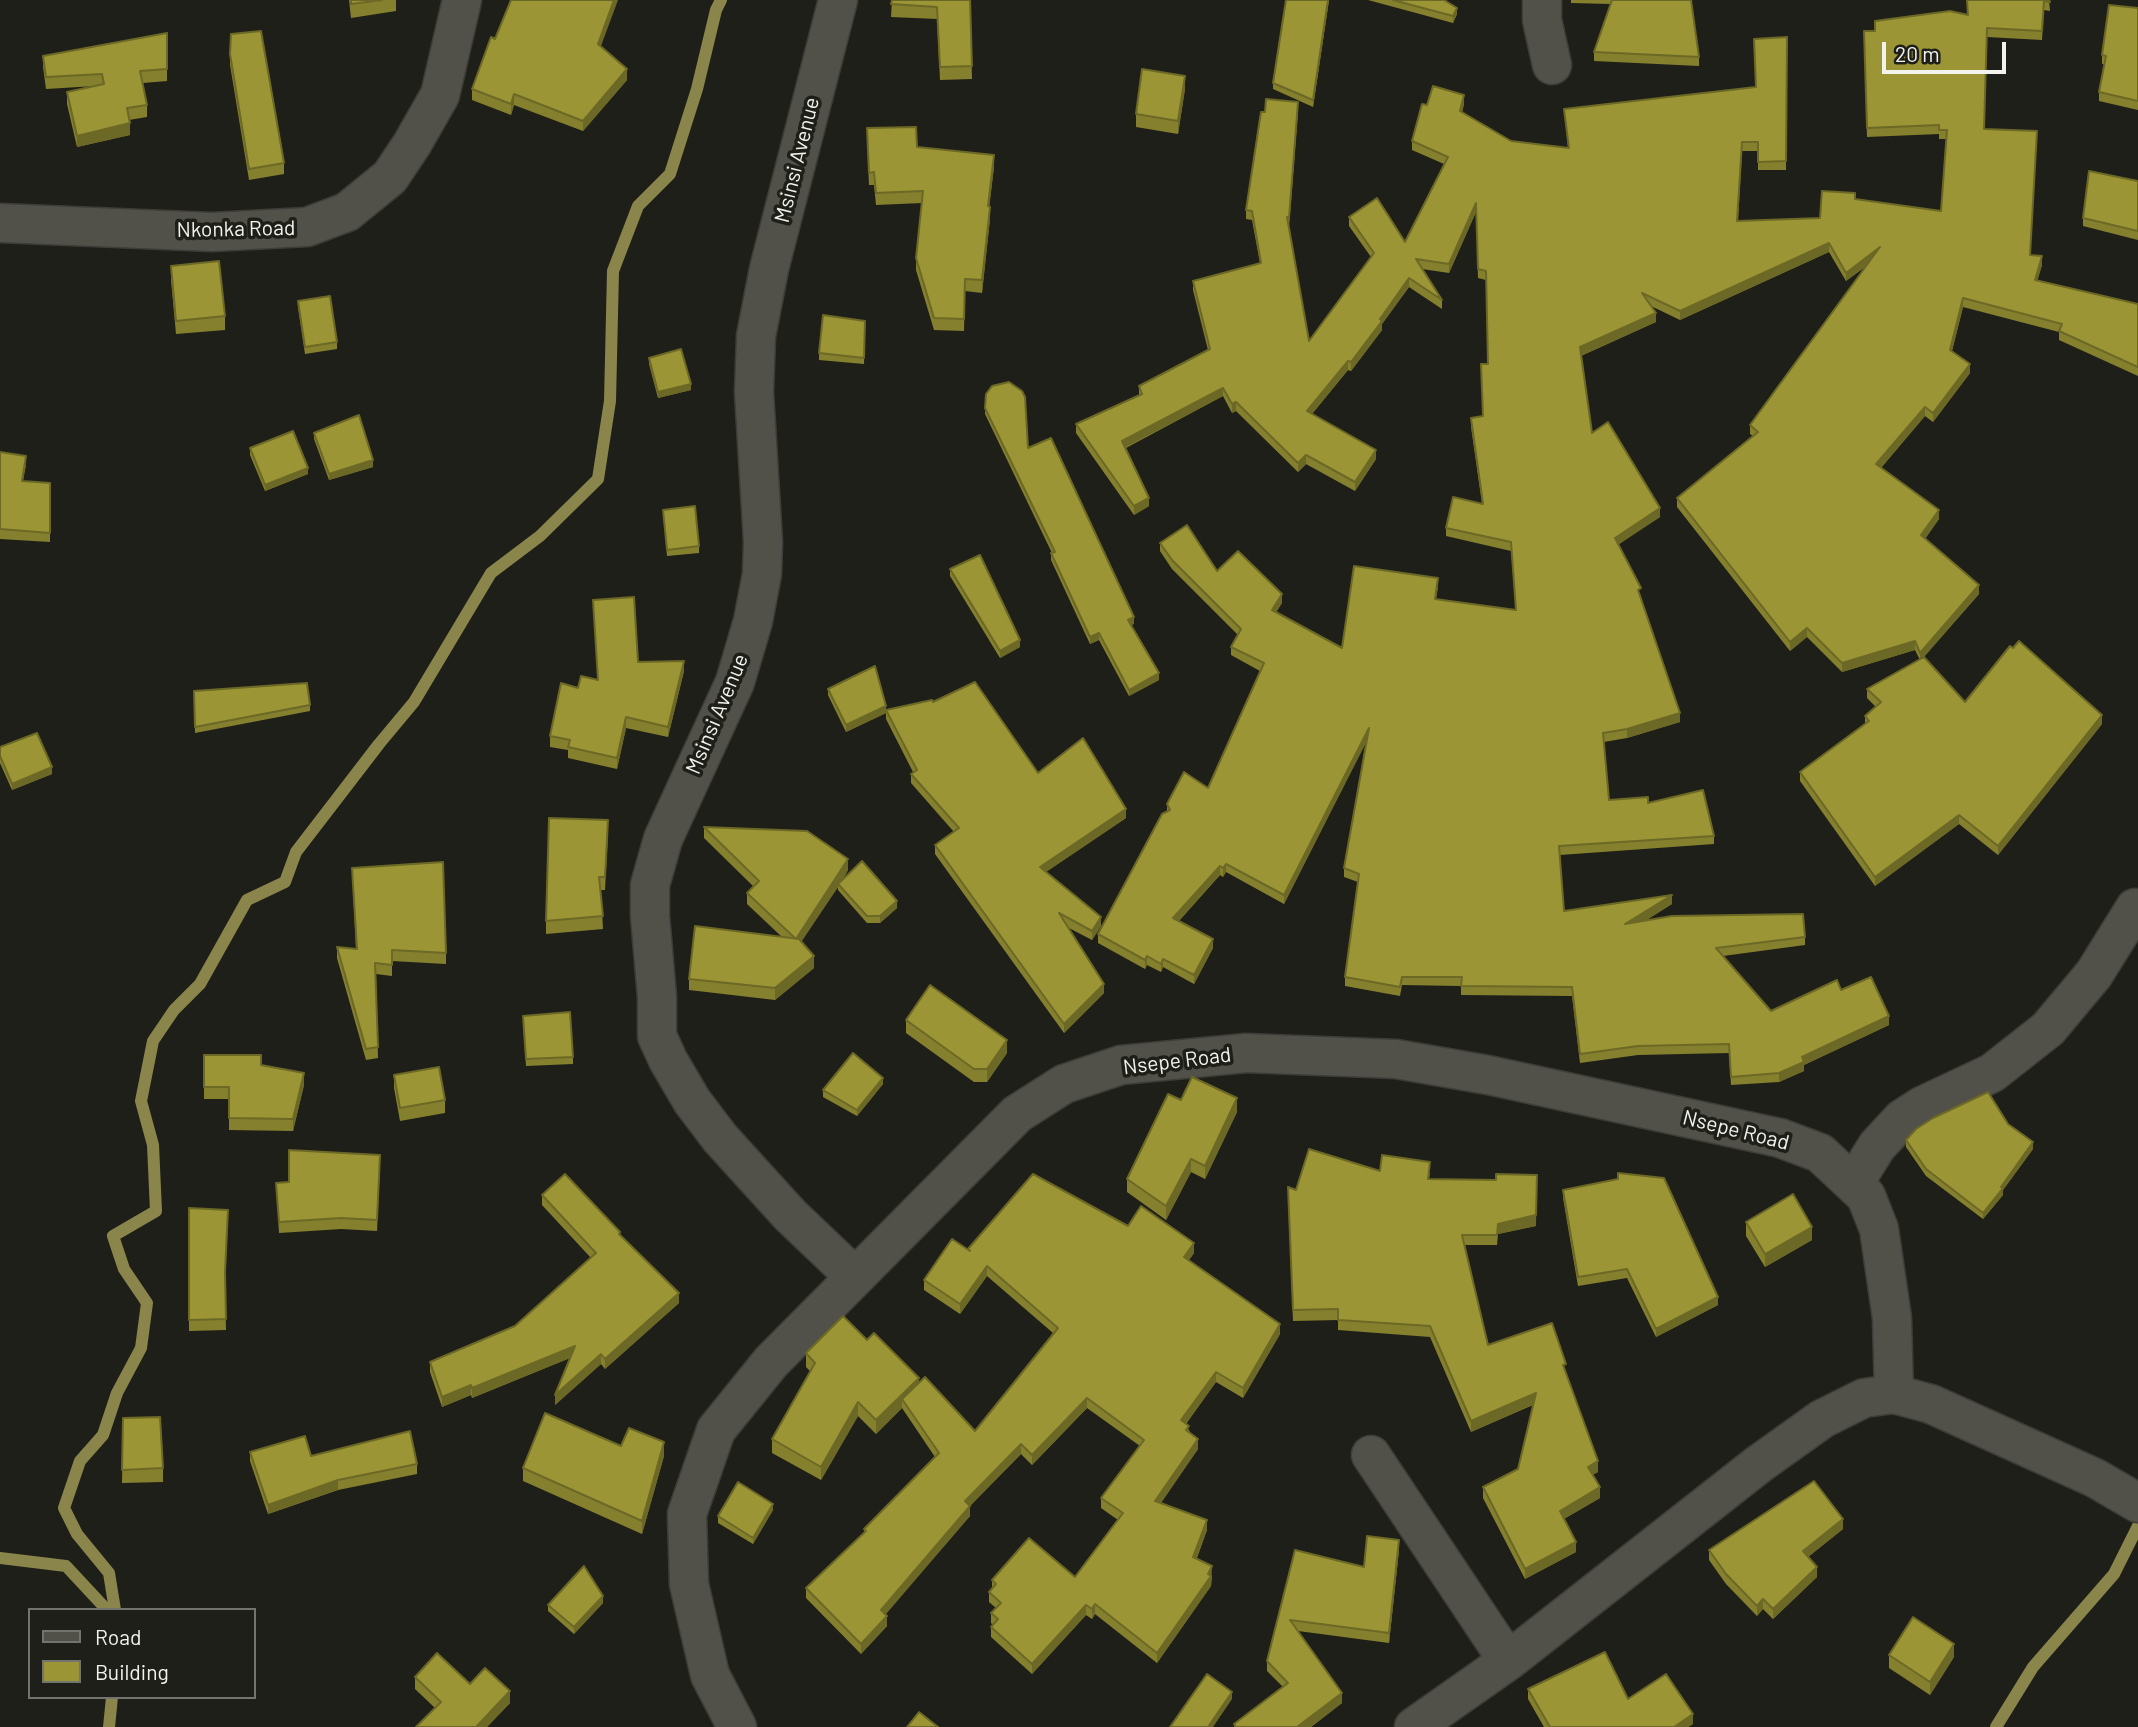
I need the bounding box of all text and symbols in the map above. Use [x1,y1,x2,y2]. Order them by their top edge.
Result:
scale bar [1886,28,2010,72]
text: 20 m [1895,41,1940,66]
street label: Msinsi Avenue [769,95,825,225]
street label: Nkonka Road [176,215,296,243]
street label: Msinsi Avenue [680,650,754,778]
street label: Nsepe Road [1121,1042,1233,1080]
street label: Nsepe Road [1680,1105,1792,1155]
legend [28,1608,256,1699]
text: Road [95,1624,141,1649]
text: Building [95,1659,169,1684]

